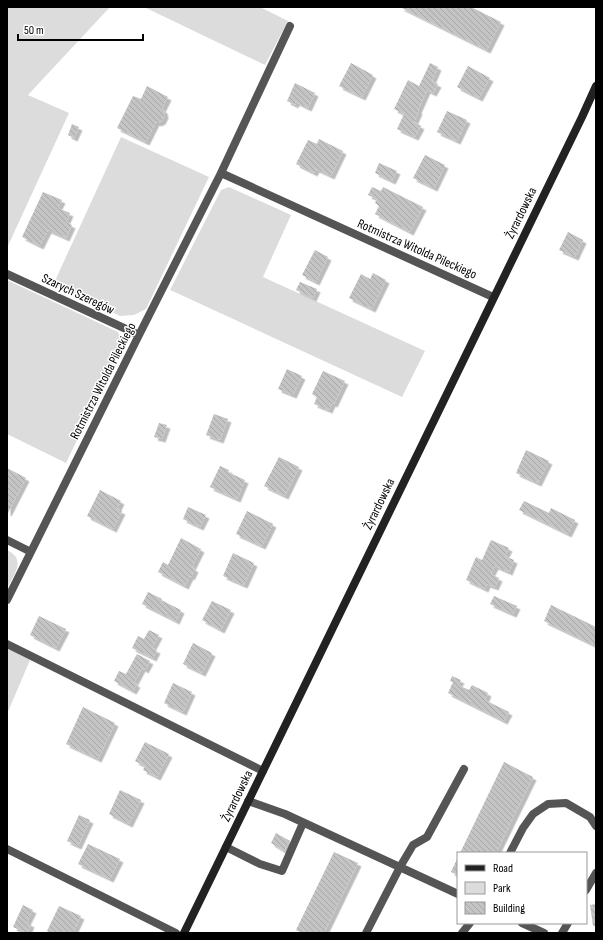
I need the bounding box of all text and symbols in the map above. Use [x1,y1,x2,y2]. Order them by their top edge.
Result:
scale bar [18,16,143,42]
text: 50 m [24,23,44,38]
street label: Żyrardowska [501,184,540,241]
street label: Rotmistrza Witolda Pileckiego [355,215,479,283]
street label: Szarych Szeregów [39,270,118,318]
street label: Rotmistrza Witolda Pileckiego [67,320,139,442]
street label: Żyrardowska [359,475,398,532]
street label: Żyrardowska [217,767,256,824]
legend [457,852,587,924]
text: Road [493,861,513,876]
text: Park [493,881,511,896]
text: Building [493,901,525,916]

